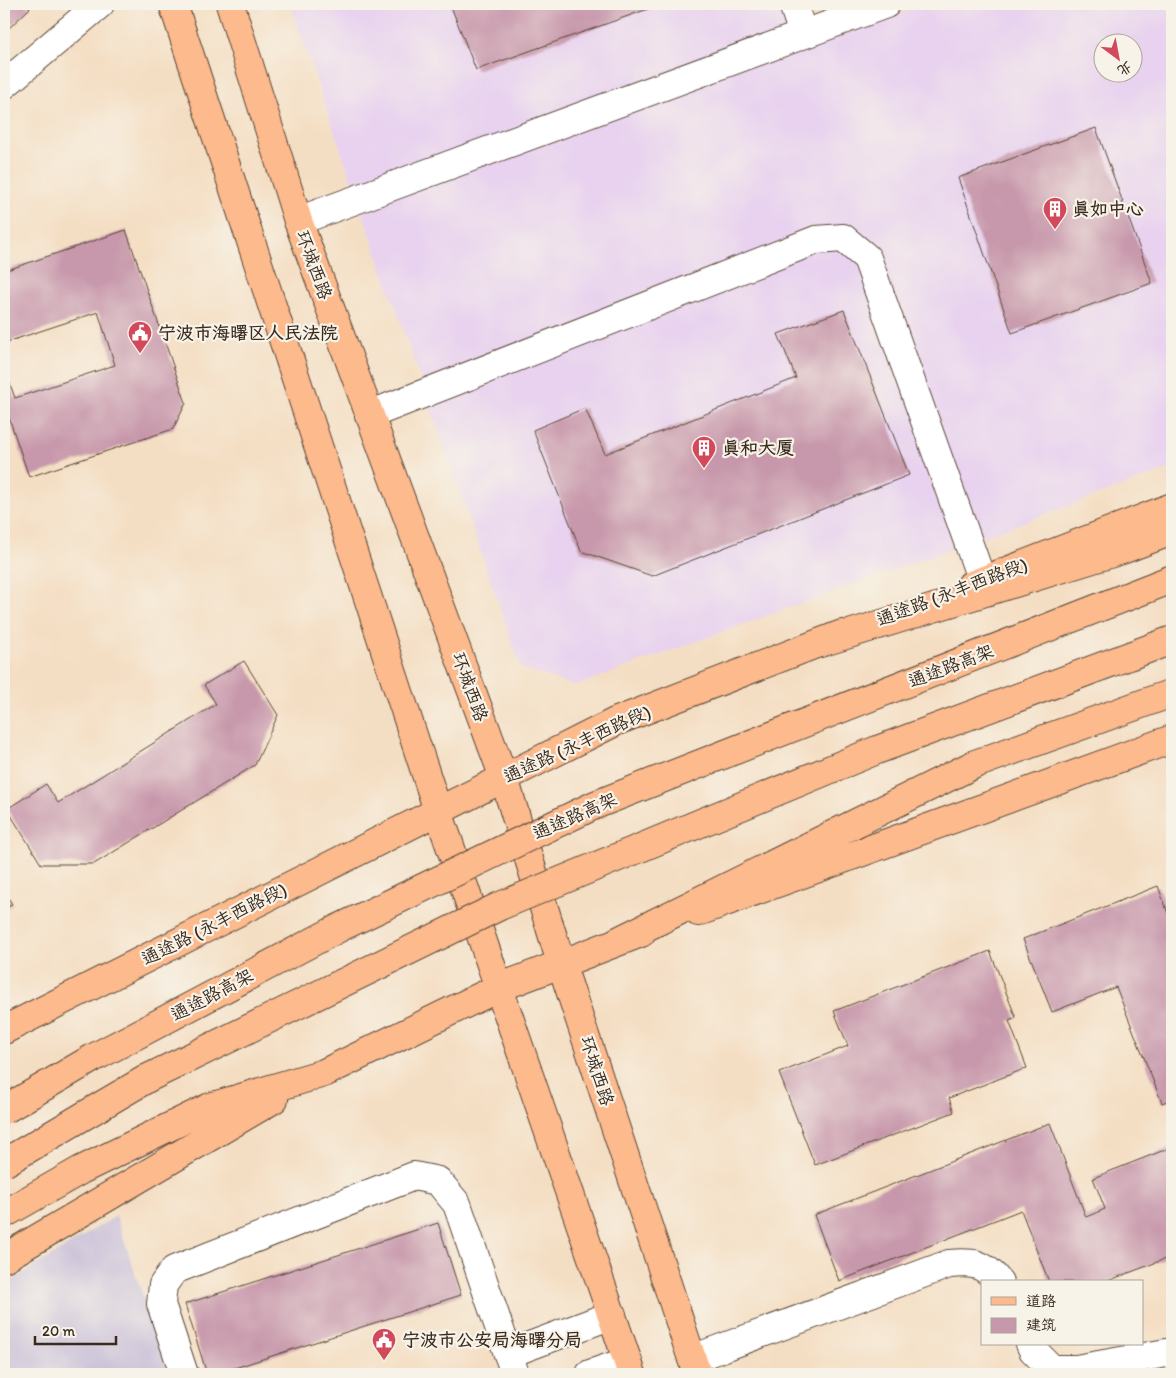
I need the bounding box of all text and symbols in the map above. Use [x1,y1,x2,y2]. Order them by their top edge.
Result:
north arrow [1094,32,1144,82]
text: 北 [1114,58,1135,80]
building icon: 真如中心 [1042,196,1068,230]
place label: 真如中心 [1072,198,1144,220]
street label: 环城西路 [291,227,337,303]
public building icon: 宁波市海曙区人民法院 [127,320,153,354]
place label: 宁波市海曙区人民法院 [158,322,338,344]
building icon: 真和大厦 [691,435,717,469]
place label: 真和大厦 [722,437,794,459]
street label: 通途路 (永丰西路段) [873,553,1031,631]
street label: 通途路高架 [905,640,997,692]
street label: 环城西路 [447,649,493,725]
street label: 通途路 (永丰西路段) [500,700,654,788]
street label: 通途路高架 [529,788,621,844]
street label: 通途路 (永丰西路段) [138,878,290,970]
street label: 通途路高架 [167,964,257,1026]
street label: 环城西路 [575,1033,619,1109]
legend [981,1280,1144,1346]
text: 道路 [1026,1292,1056,1310]
scale bar [35,1313,116,1345]
text: 建筑 [1026,1316,1056,1334]
text: 20 m [42,1322,76,1340]
public building icon: 宁波市公安局海曙分局 [371,1327,397,1361]
place label: 宁波市公安局海曙分局 [402,1329,582,1351]

